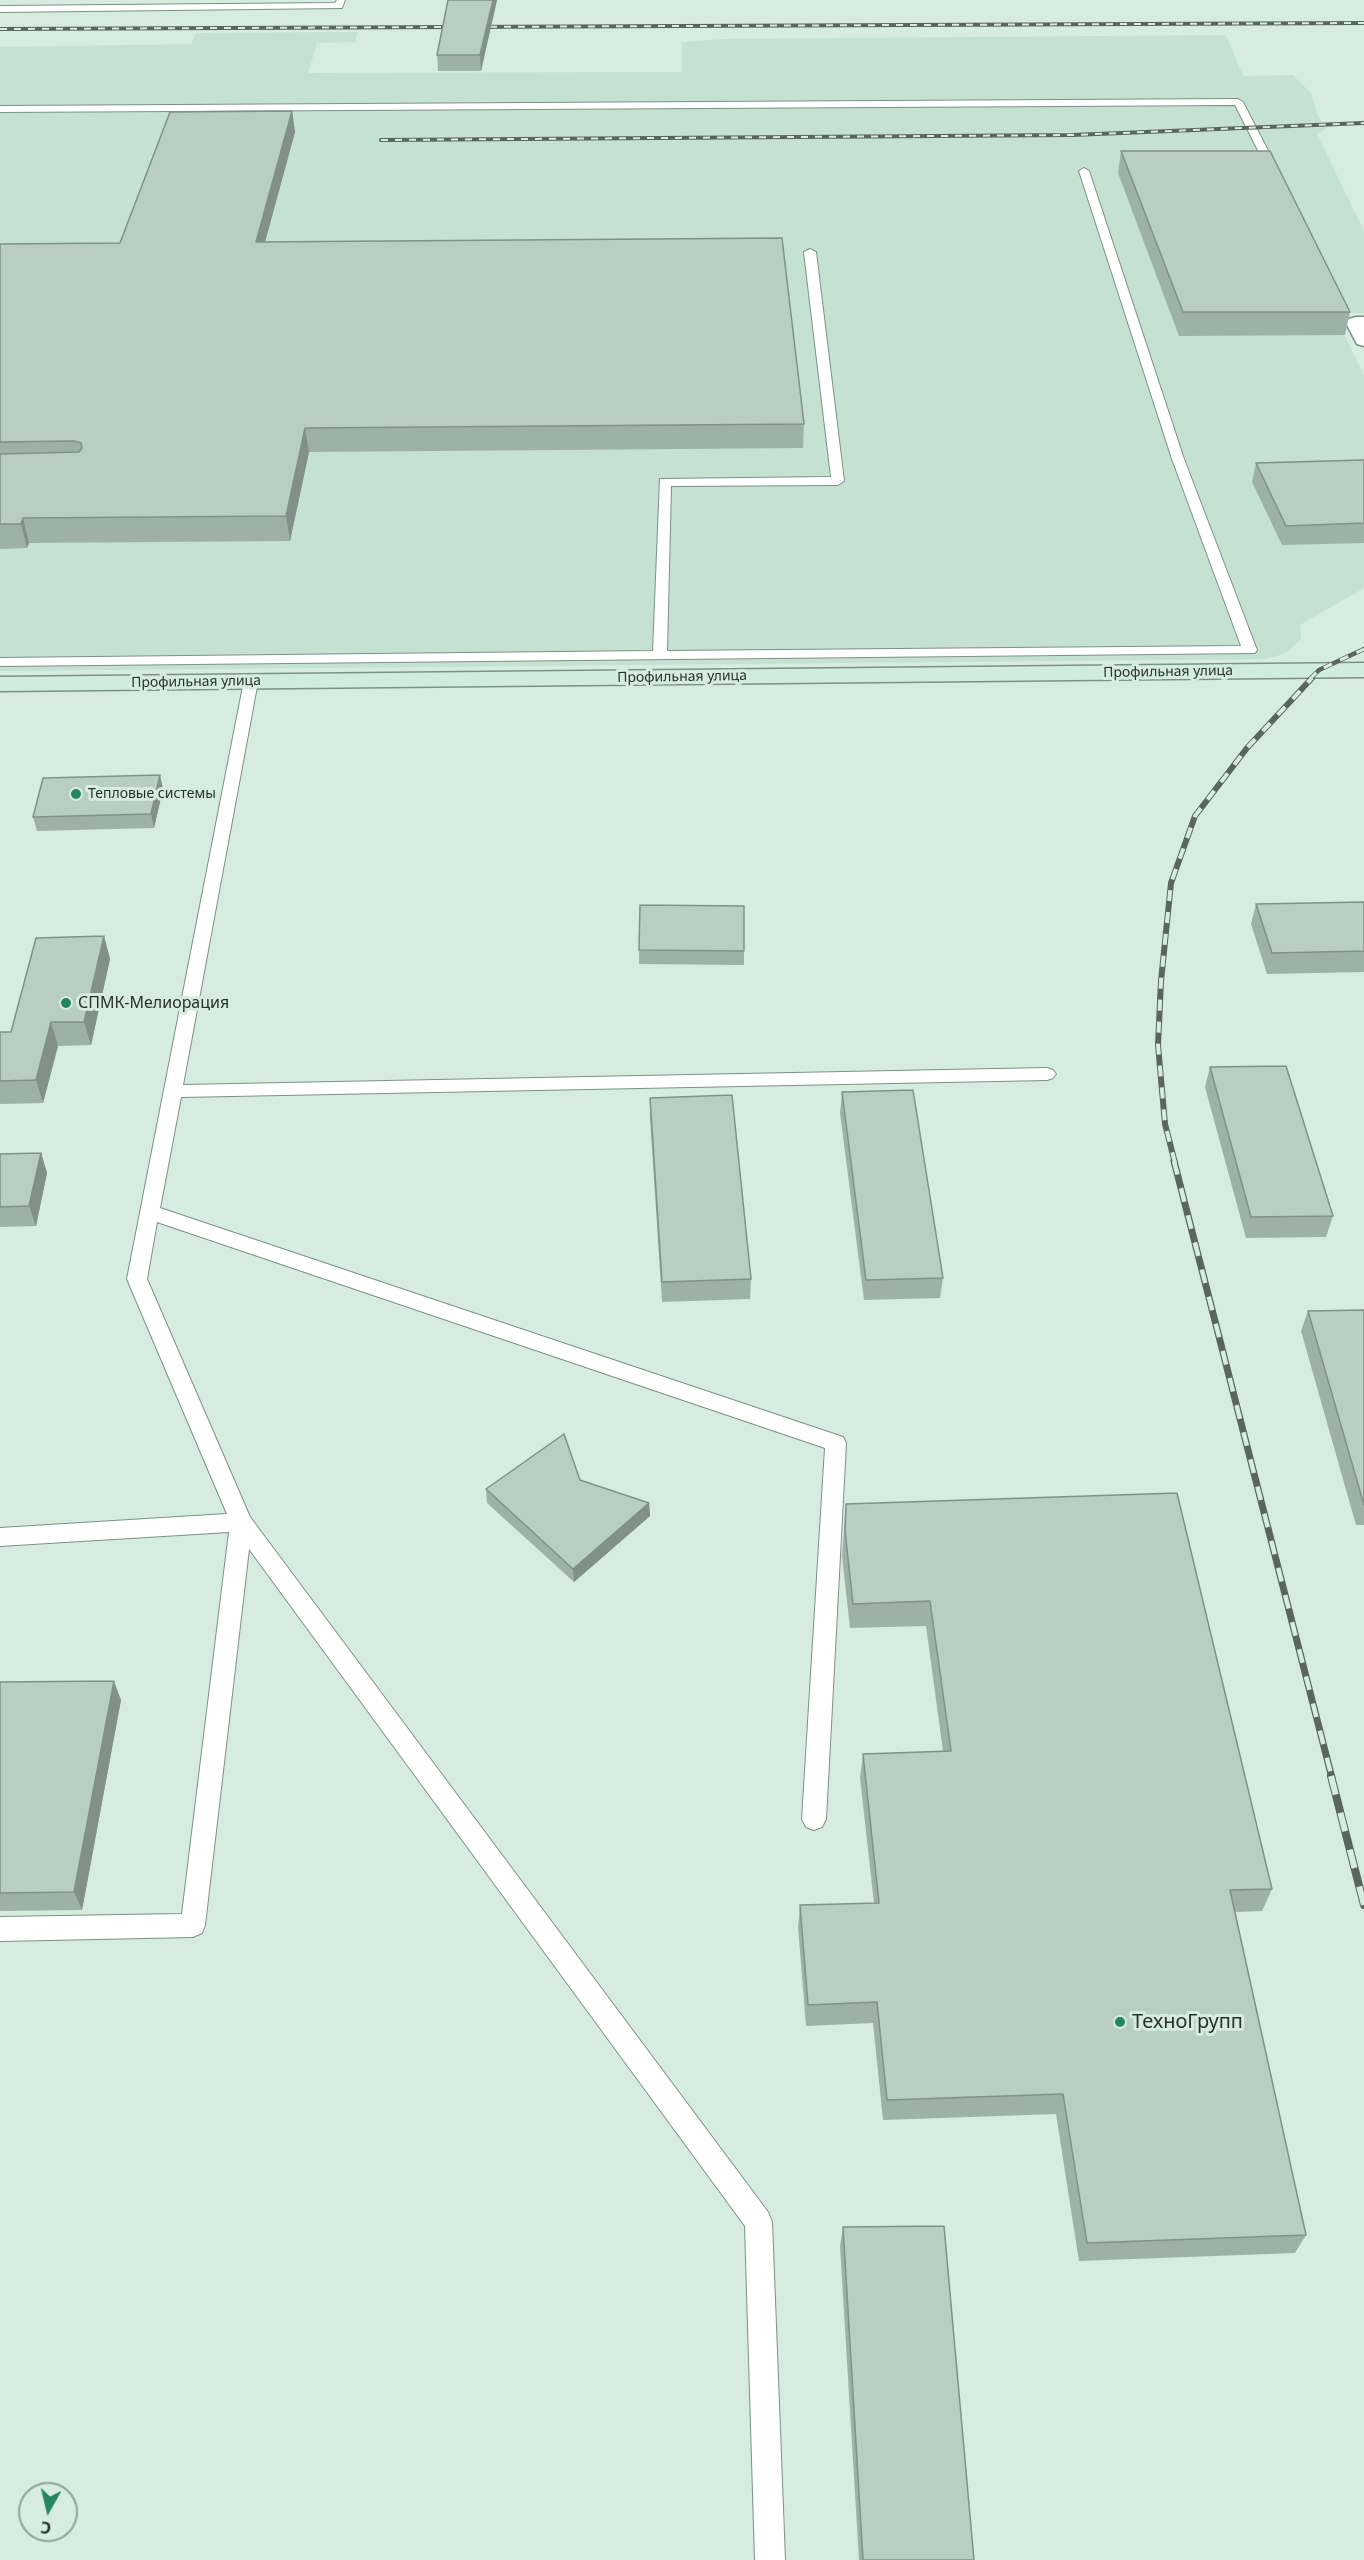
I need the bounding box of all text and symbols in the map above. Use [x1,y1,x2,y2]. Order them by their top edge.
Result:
street label: Профильная улица [1103,662,1233,682]
street label: Профильная улица [617,667,747,687]
street label: Профильная улица [131,672,261,692]
place label: Тепловые системы [88,786,216,802]
marker: Тепловые системы [69,787,83,801]
place label: СПМК-Мелиорация [78,993,229,1013]
marker: СПМК-Мелиорация [59,996,73,1010]
place label: ТехноГрупп [1132,2010,1243,2034]
marker: ТехноГрупп [1113,2015,1127,2029]
north arrow [18,2482,78,2542]
text: С [39,2516,52,2539]

